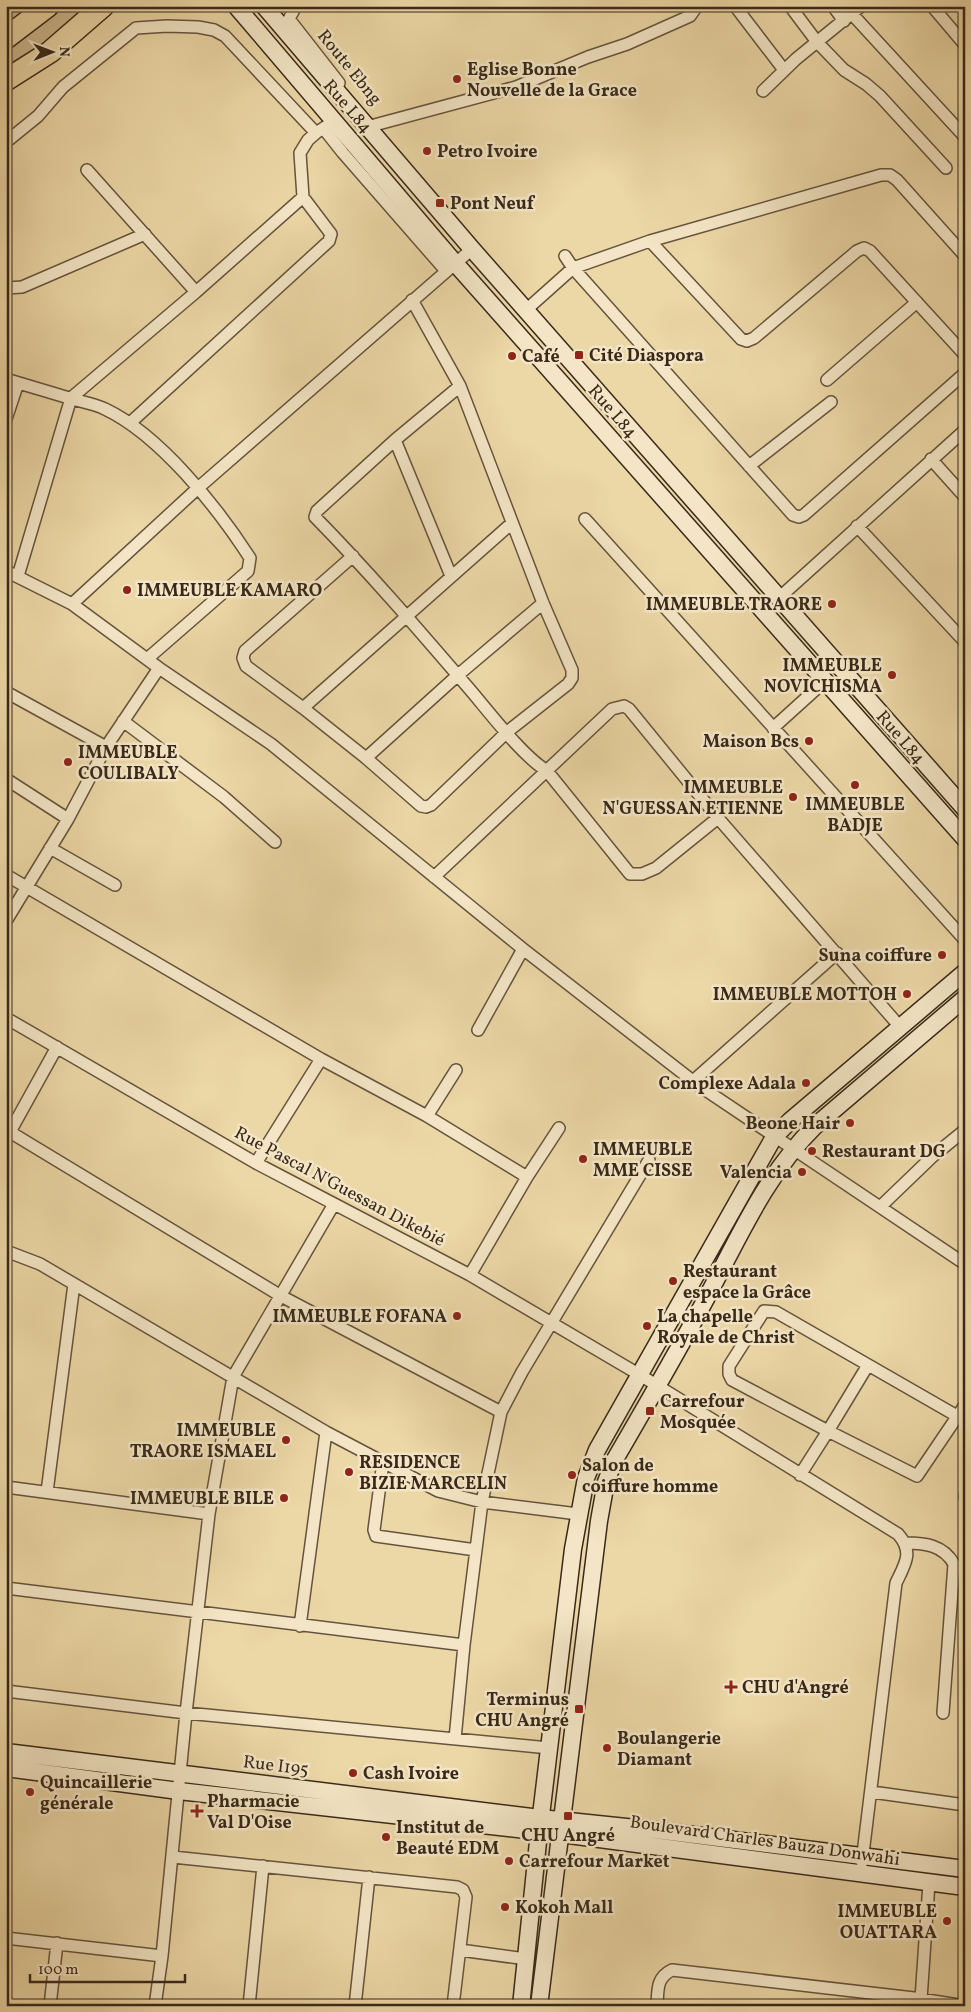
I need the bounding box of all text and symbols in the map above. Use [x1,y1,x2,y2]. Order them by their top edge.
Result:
street label: Route Ebng [311,25,387,111]
north arrow [28,28,78,78]
text: N [54,47,73,57]
place label: Eglise Bonne Nouvelle de la Grace [467,58,637,104]
marker: Eglise Bonne Nouvelle de la Grace [451,73,463,85]
street label: Rue L84 [316,75,377,139]
place label: Petro Ivoire [437,140,538,165]
marker: Petro Ivoire [421,145,433,157]
place label: Pont Neuf [450,192,536,217]
marker: Pont Neuf [434,197,446,209]
place label: Cité Diaspora [589,344,704,369]
place label: Café [522,345,560,370]
marker: Cité Diaspora [573,349,585,361]
marker: Café [506,350,518,362]
street label: Rue L84 [581,380,642,444]
place label: IMMEUBLE KAMARO [137,579,322,604]
marker: IMMEUBLE KAMARO [121,584,133,596]
place label: IMMEUBLE TRAORE [646,593,822,618]
marker: IMMEUBLE TRAORE [826,598,838,610]
place label: IMMEUBLE NOVICHISMA [764,654,882,700]
marker: IMMEUBLE NOVICHISMA [886,669,898,681]
street label: Rue L84 [869,706,930,770]
place label: Maison Bcs [703,730,799,755]
marker: Maison Bcs [803,735,815,747]
place label: IMMEUBLE COULIBALY [78,741,179,787]
marker: IMMEUBLE COULIBALY [62,756,74,768]
place label: IMMEUBLE N'GUESSAN ETIENNE [602,776,783,822]
marker: IMMEUBLE BADJE [849,779,861,791]
marker: IMMEUBLE N'GUESSAN ETIENNE [787,791,799,803]
place label: IMMEUBLE BADJE [805,793,905,839]
place label: Suna coiffure [819,944,932,969]
marker: Suna coiffure [936,949,948,961]
place label: IMMEUBLE MOTTOH [713,983,897,1008]
marker: IMMEUBLE MOTTOH [901,988,913,1000]
place label: Complexe Adala [659,1072,796,1097]
marker: Complexe Adala [800,1077,812,1089]
place label: Beone Hair [745,1112,840,1137]
marker: Beone Hair [844,1117,856,1129]
street label: Rue Pascal N'Guessan Dikebié [229,1121,449,1254]
place label: IMMEUBLE MME CISSE [593,1138,692,1184]
place label: Restaurant DG [822,1140,946,1165]
marker: Restaurant DG [806,1145,818,1157]
marker: IMMEUBLE MME CISSE [577,1153,589,1165]
place label: Valencia [720,1161,792,1186]
marker: Valencia [796,1166,808,1178]
place label: Restaurant espace la Grâce [683,1260,811,1306]
marker: Restaurant espace la Grâce [667,1275,679,1287]
place label: IMMEUBLE FOFANA [272,1305,447,1330]
place label: La chapelle Royale de Christ [657,1305,795,1351]
marker: IMMEUBLE FOFANA [451,1310,463,1322]
marker: La chapelle Royale de Christ [641,1320,653,1332]
place label: Carrefour Mosquée [660,1390,745,1436]
marker: Carrefour Mosquée [644,1405,656,1417]
place label: IMMEUBLE TRAORE ISMAEL [130,1419,276,1465]
marker: IMMEUBLE TRAORE ISMAEL [280,1434,292,1446]
place label: RESIDENCE BIZIE MARCELIN [359,1451,507,1497]
place label: Salon de coiffure homme [582,1454,718,1500]
marker: RESIDENCE BIZIE MARCELIN [343,1466,355,1478]
marker: Salon de coiffure homme [566,1469,578,1481]
place label: IMMEUBLE BILE [130,1487,274,1512]
marker: IMMEUBLE BILE [278,1492,290,1504]
place label: CHU d'Angré [742,1676,849,1701]
marker: CHU d'Angré [724,1680,738,1694]
place label: Terminus CHU Angré [475,1688,569,1734]
marker: Terminus CHU Angré [573,1703,585,1715]
place label: Boulangerie Diamant [617,1727,721,1773]
marker: Boulangerie Diamant [601,1742,613,1754]
street label: Rue I195 [242,1750,310,1783]
place label: Cash Ivoire [363,1762,459,1787]
marker: Cash Ivoire [347,1767,359,1779]
place label: Quincaillerie générale [40,1771,152,1817]
marker: Quincaillerie générale [24,1786,36,1798]
place label: Pharmacie Val D'Oise [207,1790,300,1836]
marker: Pharmacie Val D'Oise [191,1805,203,1817]
marker: CHU Angré [562,1810,574,1822]
street label: Boulevard Charles Bauza Donwahi [628,1810,901,1873]
place label: Institut de Beauté EDM [396,1816,499,1862]
place label: CHU Angré [521,1824,615,1849]
marker: Institut de Beauté EDM [380,1831,392,1843]
place label: Carrefour Market [519,1850,670,1875]
marker: Carrefour Market [503,1855,515,1867]
place label: Kokoh Mall [515,1896,613,1921]
place label: IMMEUBLE OUATTARA [838,1900,937,1946]
marker: Kokoh Mall [499,1901,511,1913]
marker: IMMEUBLE OUATTARA [941,1915,953,1927]
scale bar [30,1952,185,1984]
text: 100 m [38,1960,78,1981]

